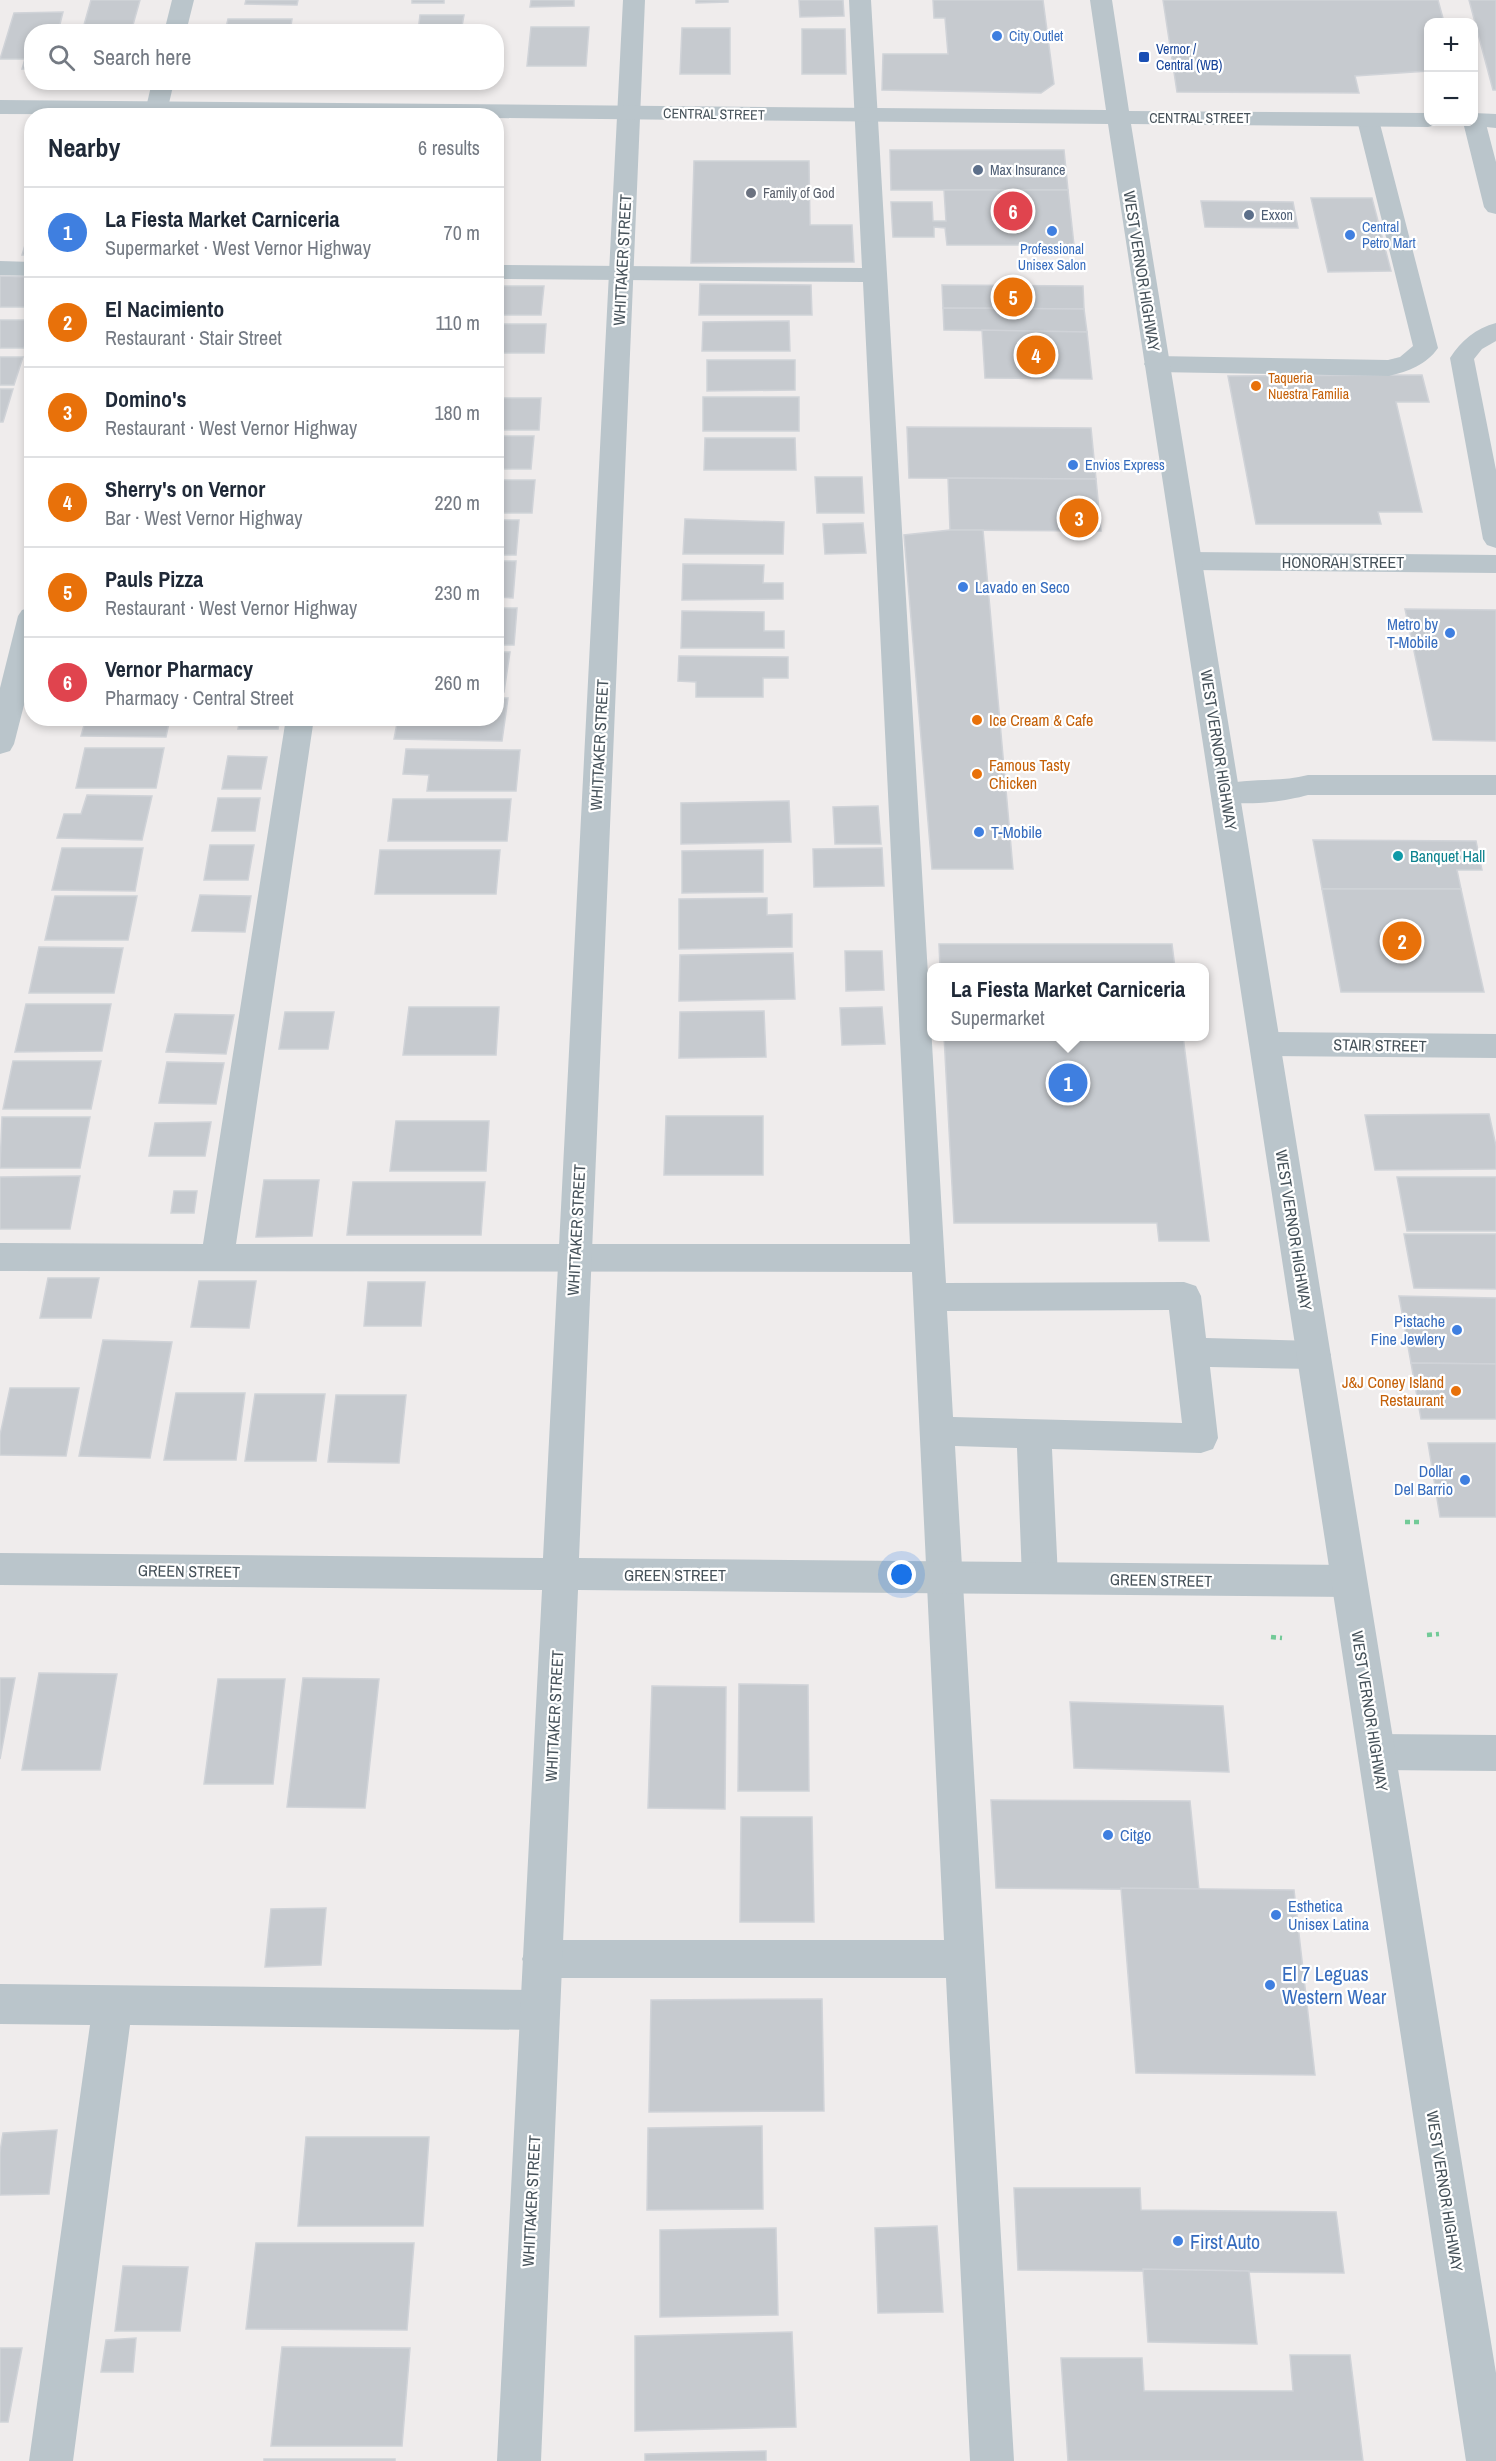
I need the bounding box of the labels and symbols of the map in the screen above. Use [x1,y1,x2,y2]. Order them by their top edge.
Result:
place label: City Outlet [1009,27,1063,45]
marker: City Outlet [990,29,1004,43]
place label: Vernor / Central (WB) [1156,40,1223,74]
marker: Vernor / Central (WB) [1137,50,1151,64]
street label: CENTRAL STREET [663,104,765,124]
street label: CENTRAL STREET [1149,109,1251,127]
place label: Max Insurance [990,161,1065,179]
marker: Max Insurance [971,163,985,177]
place label: Family of God [763,184,835,202]
marker: Family of God [744,186,758,200]
pin: 6 [994,188,1032,234]
street label: WEST VERNOR HIGHWAY [1118,189,1166,353]
street label: WHITTAKER STREET [608,194,636,326]
place label: Exxon [1261,206,1293,224]
marker: Exxon [1242,208,1256,222]
place label: Central Petro Mart [1362,218,1416,252]
marker: Professional Unisex Salon [1045,224,1059,238]
marker: Central Petro Mart [1343,228,1357,242]
place label: Professional Unisex Salon [1018,240,1086,274]
pin: 5 [994,274,1032,320]
pin: 4 [1016,332,1056,378]
place label: Taqueria Nuestra Familia [1268,369,1350,403]
marker: Taqueria Nuestra Familia [1249,379,1263,393]
place label: Envios Express [1085,456,1165,474]
marker: Envios Express [1066,458,1080,472]
pin: 3 [1060,496,1098,540]
street label: HONORAH STREET [1282,551,1404,573]
place label: Lavado en Seco [975,576,1070,598]
marker: Lavado en Seco [956,580,970,594]
place label: Metro by T-Mobile [1387,613,1438,653]
marker: Metro by T-Mobile [1443,626,1457,640]
street label: WEST VERNOR HIGHWAY [1195,668,1243,832]
street label: WHITTAKER STREET [585,679,613,811]
place label: Ice Cream & Cafe [989,709,1093,731]
marker: Ice Cream & Cafe [970,713,984,727]
place label: Famous Tasty Chicken [989,754,1070,794]
marker: Famous Tasty Chicken [970,767,984,781]
place label: T-Mobile [991,821,1042,843]
marker: T-Mobile [972,825,986,839]
place label: Banquet Hall [1410,845,1485,867]
marker: Banquet Hall [1391,849,1405,863]
pin: 2 [1382,918,1422,964]
street label: STAIR STREET [1333,1033,1427,1057]
pin: 1 [1048,1060,1088,1106]
street label: WEST VERNOR HIGHWAY [1270,1148,1318,1312]
street label: WHITTAKER STREET [562,1164,590,1296]
place label: Pistache Fine Jewlery [1371,1310,1445,1350]
marker: Pistache Fine Jewlery [1450,1323,1464,1337]
place label: J&J Coney Island Restaurant [1342,1371,1444,1411]
marker: J&J Coney Island Restaurant [1449,1384,1463,1398]
place label: Dollar Del Barrio [1394,1460,1454,1500]
marker: Dollar Del Barrio [1458,1473,1472,1487]
street label: GREEN STREET [138,1559,240,1583]
your location [887,1560,916,1589]
street label: GREEN STREET [624,1564,726,1586]
street label: GREEN STREET [1110,1568,1212,1592]
street label: WEST VERNOR HIGHWAY [1346,1629,1394,1793]
street label: WHITTAKER STREET [540,1650,568,1782]
place label: Citgo [1120,1824,1151,1846]
marker: Citgo [1101,1828,1115,1842]
place label: Esthetica Unisex Latina [1288,1895,1370,1935]
marker: Esthetica Unisex Latina [1269,1908,1283,1922]
place label: El 7 Leguas Western Wear [1282,1960,1387,2010]
marker: El 7 Leguas Western Wear [1263,1978,1277,1992]
street label: WEST VERNOR HIGHWAY [1421,2109,1469,2273]
street label: WHITTAKER STREET [517,2135,545,2267]
place label: First Auto [1190,2228,1260,2255]
marker: First Auto [1171,2234,1185,2248]

